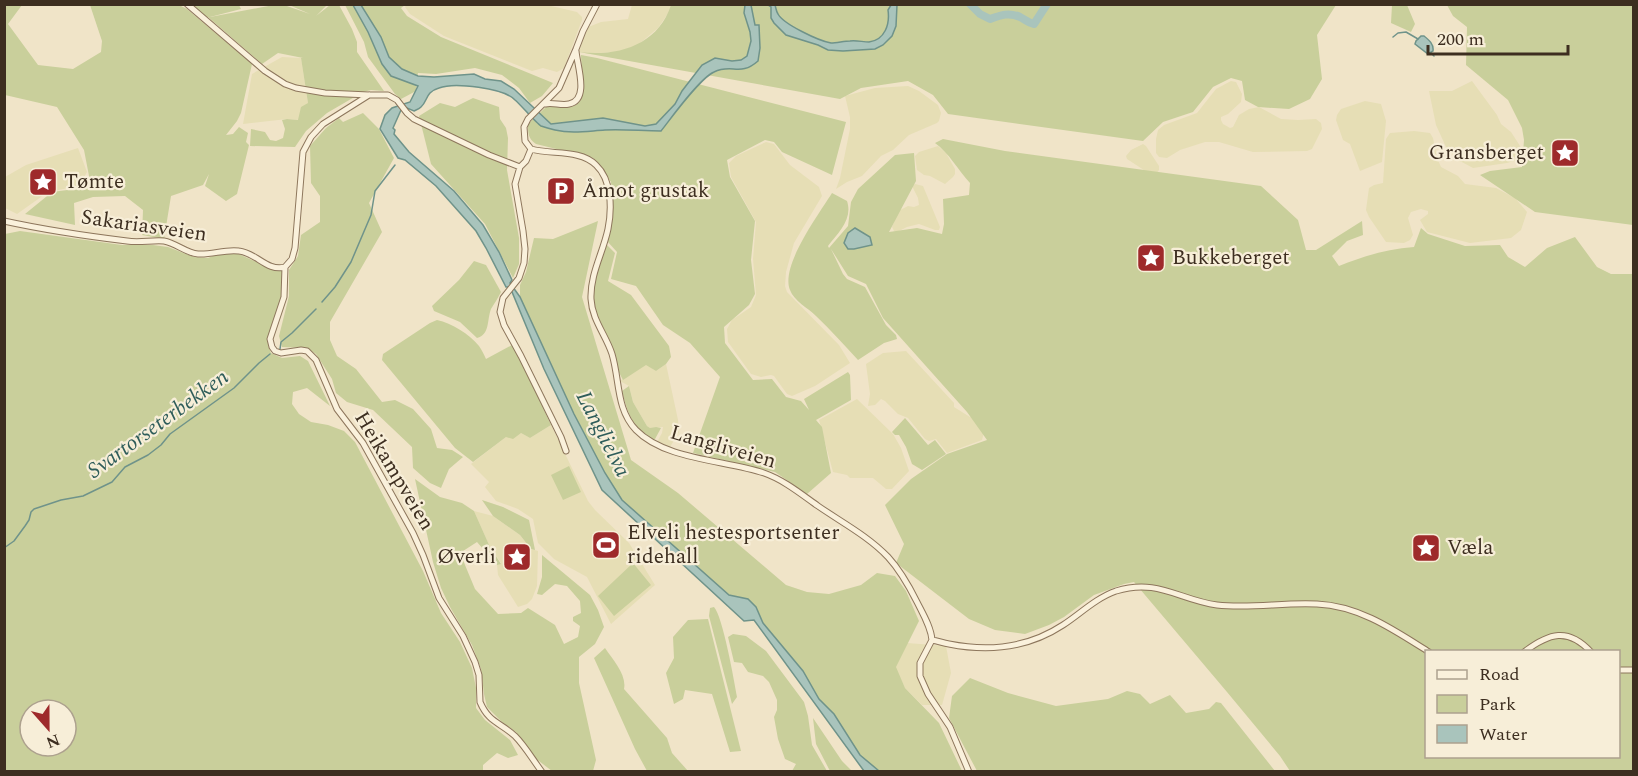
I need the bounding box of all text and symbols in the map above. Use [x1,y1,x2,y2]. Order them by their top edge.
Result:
scale bar [1428,18,1568,56]
text: 200 m [1437,26,1484,53]
place label: Gransberget [1429,137,1544,169]
place icon: Gransberget [1549,137,1581,169]
place icon: Tømte [27,166,59,198]
place label: Tømte [64,166,124,198]
parking icon: Åmot grustak [545,175,577,207]
place label: Åmot grustak [582,175,710,207]
street label: Sakariasveien [79,201,209,251]
place icon: Bukkeberget [1135,242,1167,274]
place label: Bukkeberget [1172,242,1290,274]
water label: Svartorseterbekken [80,361,236,487]
water label: Langlielva [567,385,639,483]
street label: Heikampveien [346,405,442,537]
street label: Langliveien [666,417,780,477]
place label: Elveli hestesportsenter ridehall [627,517,840,573]
sports icon: Elveli hestesportsenter ridehall [590,529,622,561]
place icon: Væla [1410,532,1442,564]
place label: Væla [1447,532,1494,564]
place label: Øverli [437,541,496,573]
place icon: Øverli [501,541,533,573]
legend [1425,650,1620,758]
text: Road [1479,661,1520,688]
text: Park [1479,691,1516,718]
north arrow [18,698,78,758]
text: Water [1479,721,1527,748]
text: N [43,728,63,755]

